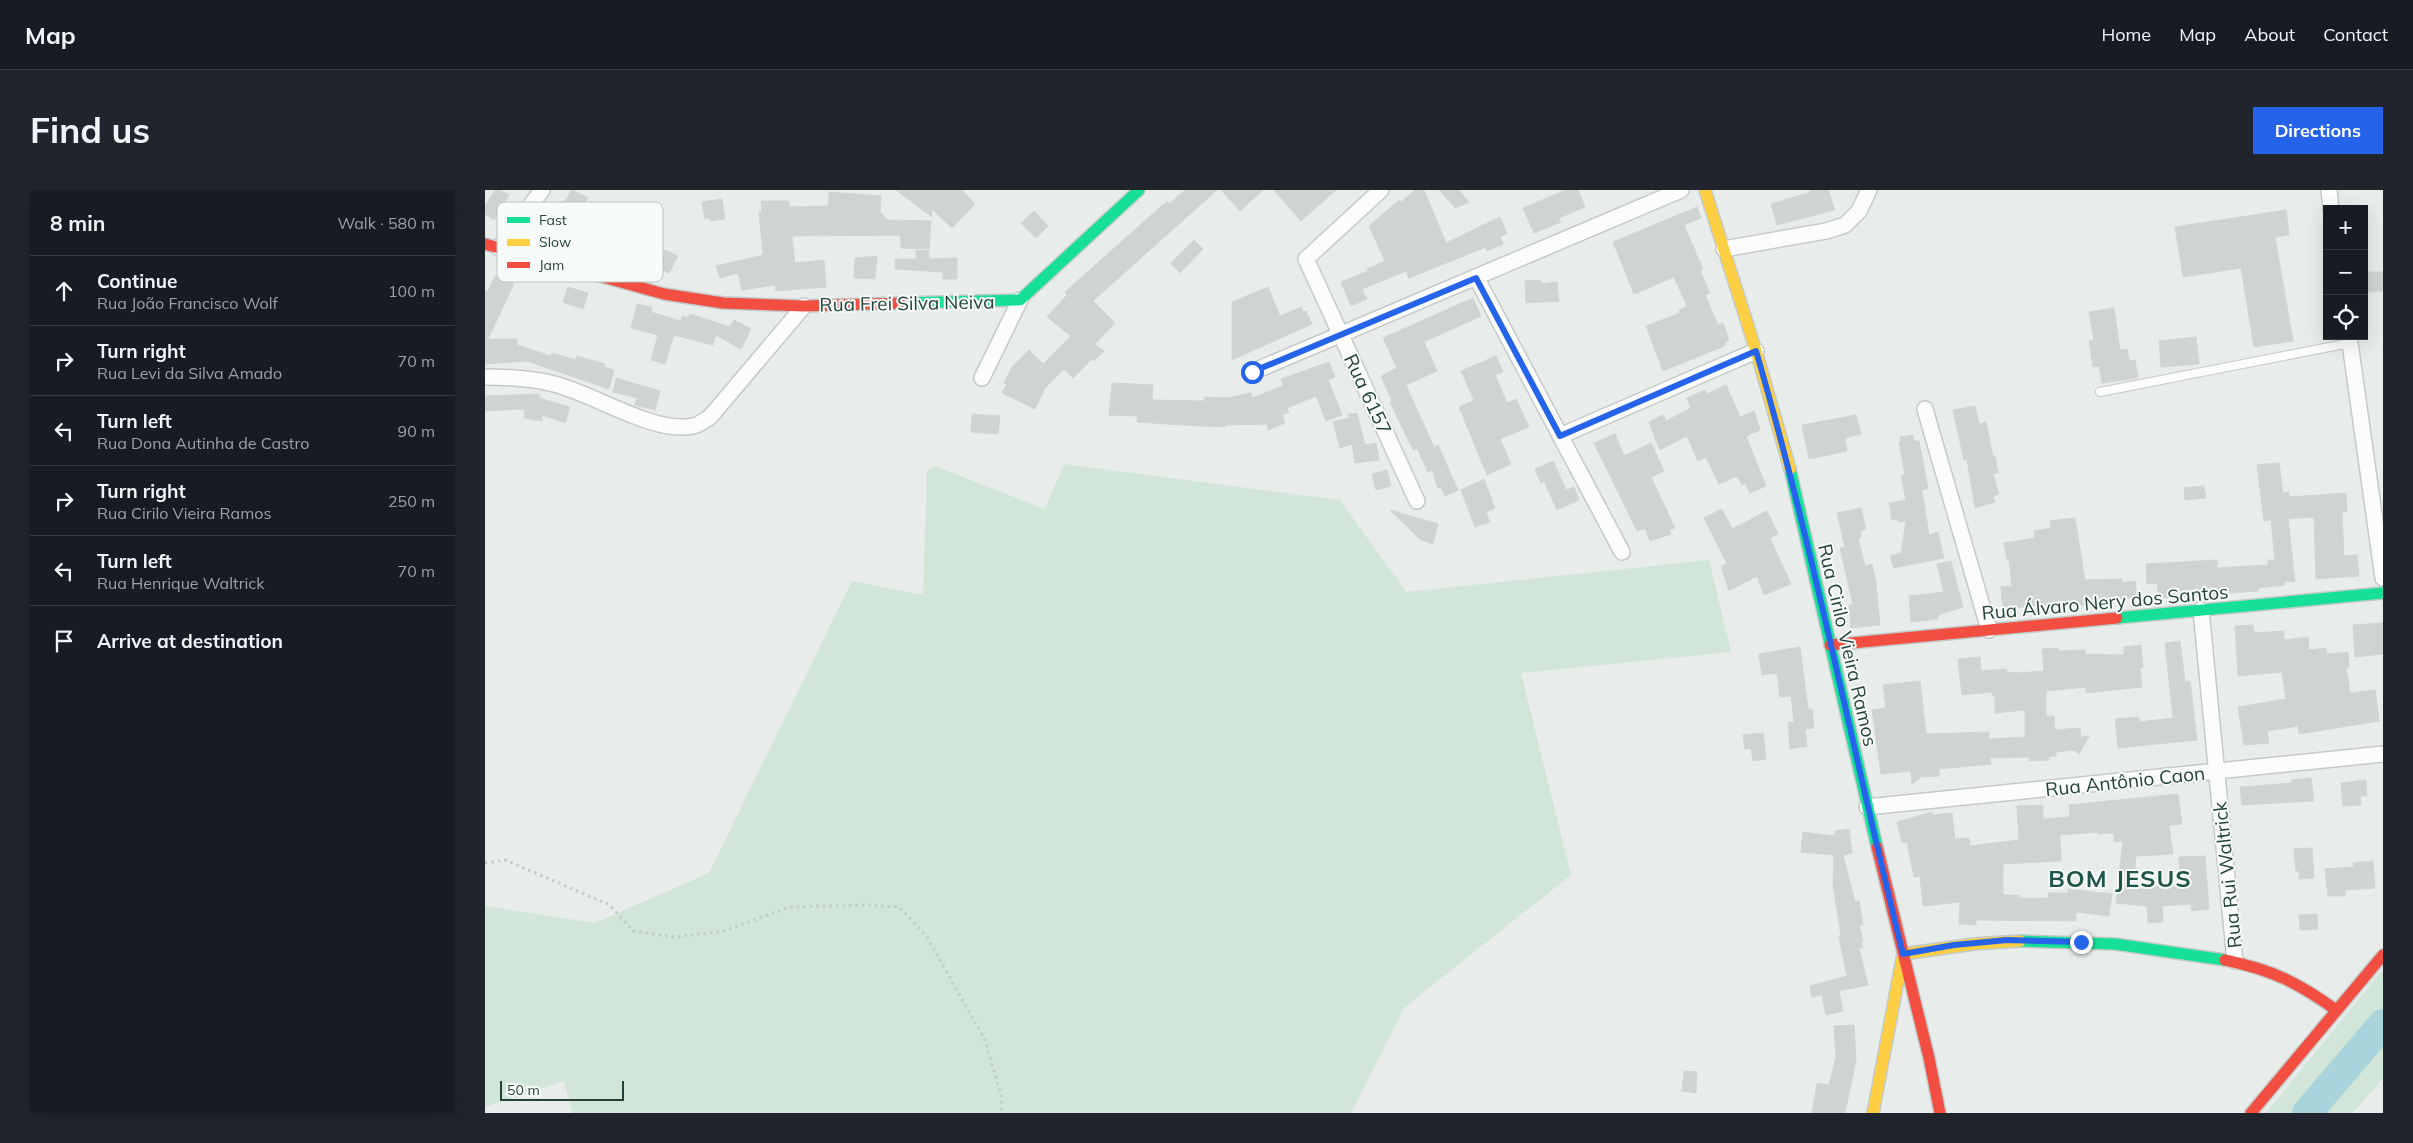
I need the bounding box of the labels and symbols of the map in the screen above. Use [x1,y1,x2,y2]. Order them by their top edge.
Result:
legend [497,202,663,282]
text: Fast [539,211,567,229]
text: Slow [539,233,571,251]
text: Jam [539,256,564,274]
street label: Rua Frei Silva Neiva [819,289,995,317]
street label: Rua 6157 [1339,350,1397,438]
route start [1241,361,1264,384]
street label: Rua Cirilo Vieira Ramos [1813,541,1883,749]
street label: Rua Álvaro Nery dos Santos [1981,579,2229,625]
street label: Rua Antônio Caon [2044,761,2206,801]
street label: Rua Rui Waltrick [2207,800,2247,949]
district label: BOM JESUS [2048,863,2192,893]
route end [2070,931,2093,954]
scale bar [500,1078,624,1101]

